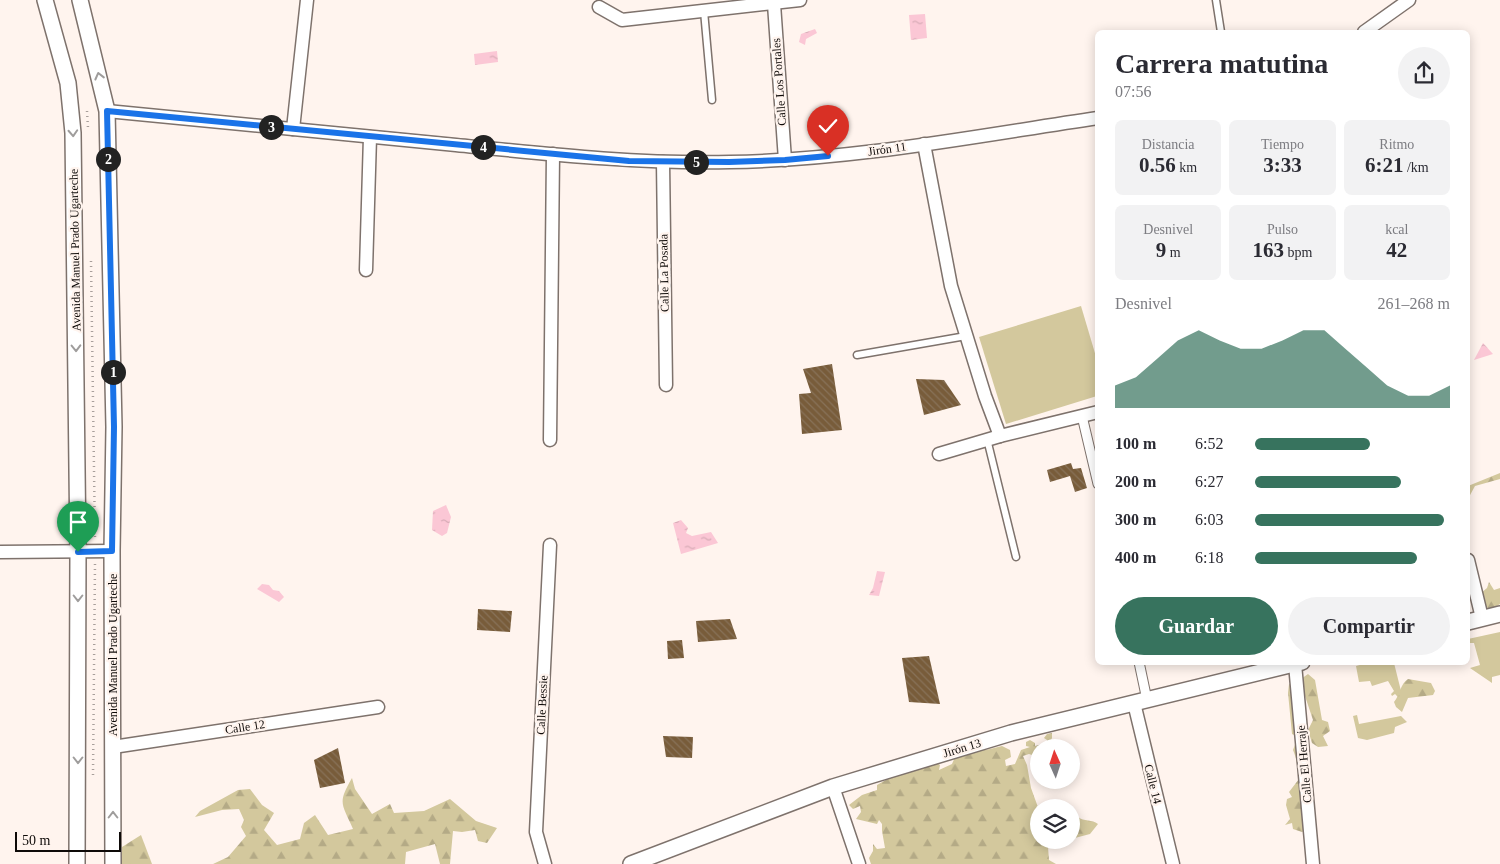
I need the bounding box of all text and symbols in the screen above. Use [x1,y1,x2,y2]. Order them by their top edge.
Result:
street label: Calle Los Portales [769,37,789,126]
button: share [1398,47,1450,99]
text: Carrera matutina [1115,48,1328,79]
one-way arrow [94,72,105,81]
text: 07:56 [1115,83,1151,100]
pin [807,105,849,156]
icon: check [814,112,842,140]
pin: 3 [258,114,284,140]
text: 3 [268,120,275,135]
one-way arrow [67,129,78,137]
pin: 4 [470,134,496,160]
text: Distancia [1142,137,1195,152]
text: Tiempo [1261,137,1304,152]
text: Ritmo [1379,137,1414,152]
street label: Jirón 11 [867,139,907,159]
text: 4 [480,140,487,155]
pin: 2 [96,146,120,172]
pin: 5 [684,150,708,174]
text: 2 [105,152,112,167]
text: 0.56 [1139,153,1176,177]
text: 3:33 [1263,153,1302,177]
text: 6:21 [1365,153,1403,177]
text: 5 [693,155,700,170]
text: km [1176,160,1197,175]
text: /km [1403,160,1429,175]
street label: Avenida Manuel Prado Ugarteche [67,169,83,331]
text: Desnivel [1143,222,1193,237]
text: Pulso [1267,222,1298,237]
text: kcal [1385,222,1408,237]
street label: Calle La Posada [656,233,672,312]
text: 9 [1156,238,1166,262]
text: 163 [1253,238,1284,262]
text: 42 [1386,238,1407,262]
text: m [1166,245,1181,260]
text: bpm [1284,245,1312,260]
text: Desnivel [1115,295,1172,312]
text: 261–268 m [1378,295,1450,312]
one-way arrow [71,344,81,352]
pin: 1 [100,360,126,384]
text: 1 [110,365,117,380]
text: 100 m [1115,435,1156,452]
text: 6:52 [1195,435,1223,452]
text: 200 m [1115,473,1156,490]
text: 6:27 [1195,473,1223,490]
pin [57,501,99,552]
icon: arrive [64,508,92,536]
text: 300 m [1115,511,1156,528]
text: 6:03 [1195,511,1223,528]
text: 400 m [1115,549,1156,566]
text: 6:18 [1195,549,1223,566]
street label: Avenida Manuel Prado Ugarteche [106,574,120,736]
one-way arrow [73,594,83,602]
button: Guardar [1115,597,1278,655]
button: Compartir [1288,597,1450,655]
street label: Calle Bessie [533,675,551,735]
street label: Calle 12 [224,717,266,737]
street label: Calle El Herraje [1294,725,1314,803]
street label: Jirón 13 [941,736,983,760]
north arrow [1030,739,1080,789]
map controls [1030,739,1080,849]
one-way arrow [73,757,83,765]
street label: Calle 14 [1141,763,1165,805]
button: layers [1030,799,1080,849]
one-way arrow [108,811,118,819]
scale bar [15,829,121,852]
text: 50 m [22,833,50,848]

